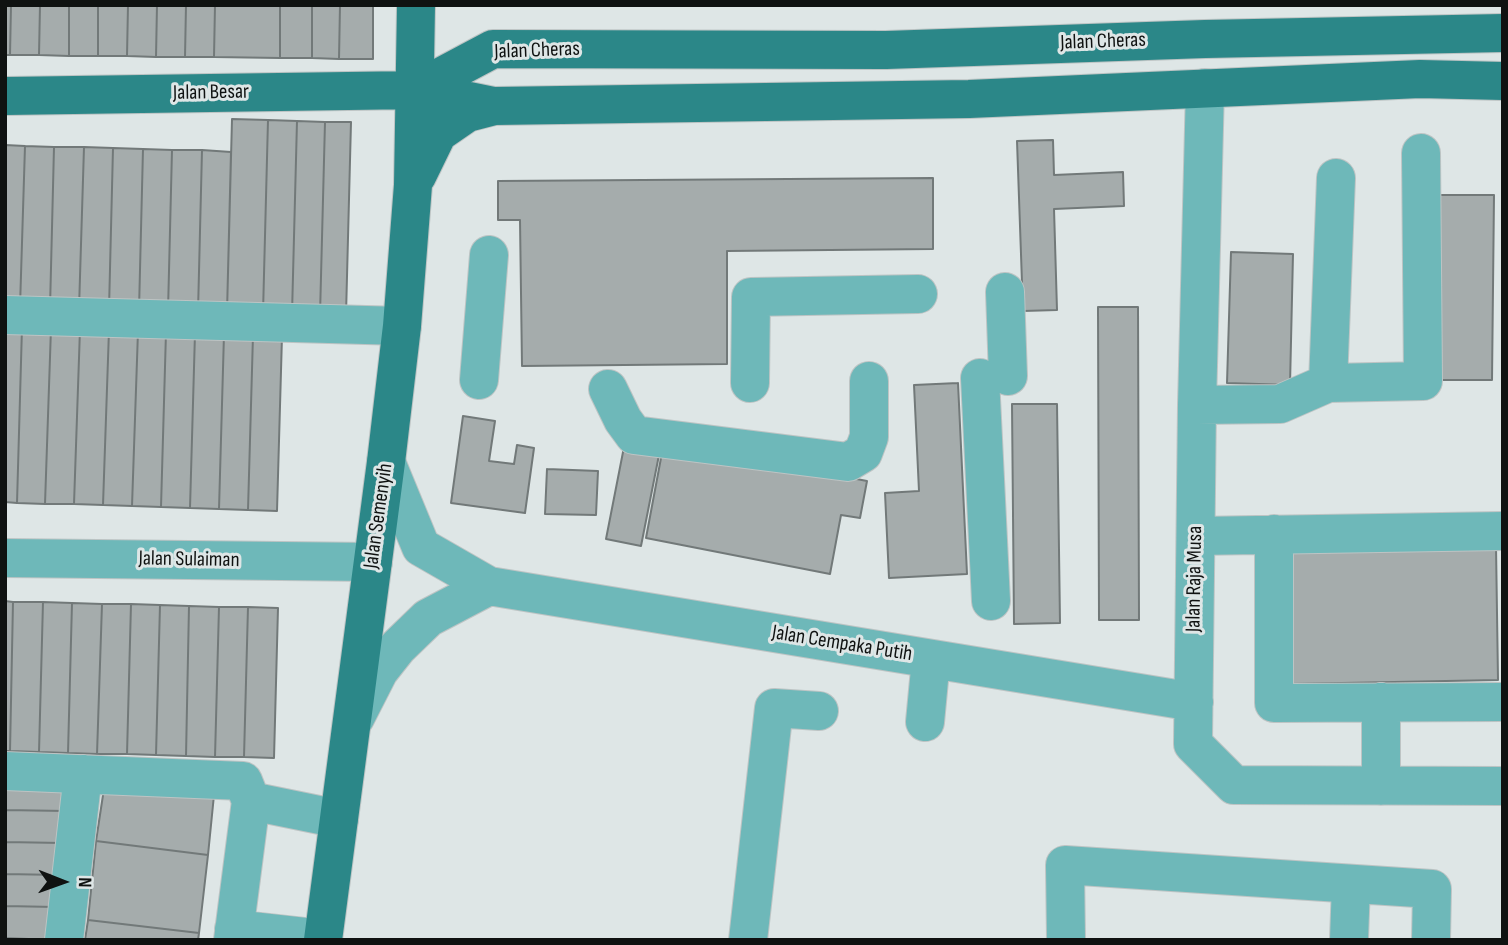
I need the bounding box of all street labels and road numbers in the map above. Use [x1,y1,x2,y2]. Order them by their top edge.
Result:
street label: Jalan Cheras [1060,28,1146,56]
street label: Jalan Cheras [494,37,580,65]
street label: Jalan Besar [173,80,249,106]
street label: Jalan Semenyih [359,462,399,570]
street label: Jalan Raja Musa [1181,526,1209,632]
street label: Jalan Sulaiman [138,547,240,573]
street label: Jalan Cempaka Putih [770,620,914,668]

